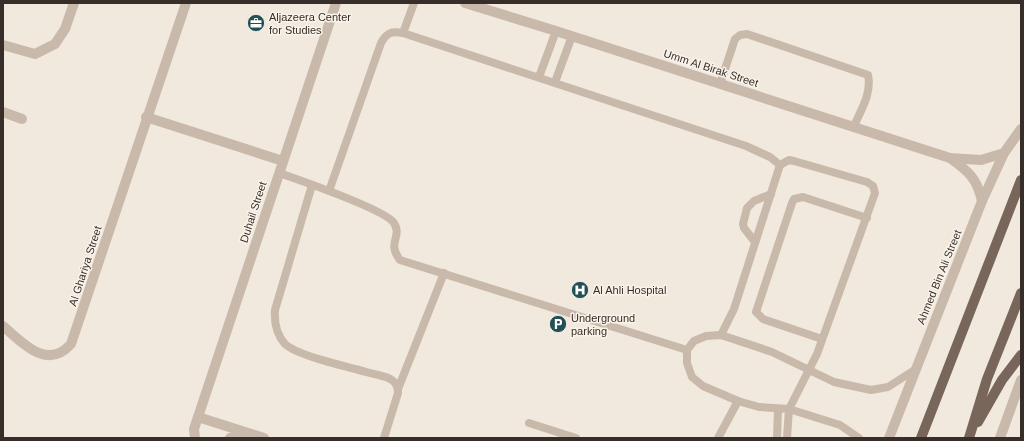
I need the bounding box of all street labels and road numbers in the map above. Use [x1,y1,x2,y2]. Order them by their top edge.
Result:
street label: Umm Al Birak Street [662,47,760,89]
street label: Duhail Street [237,180,269,244]
street label: Al Ghariya Street [66,224,104,308]
street label: Ahmed Bin Ali Street [915,228,963,326]

